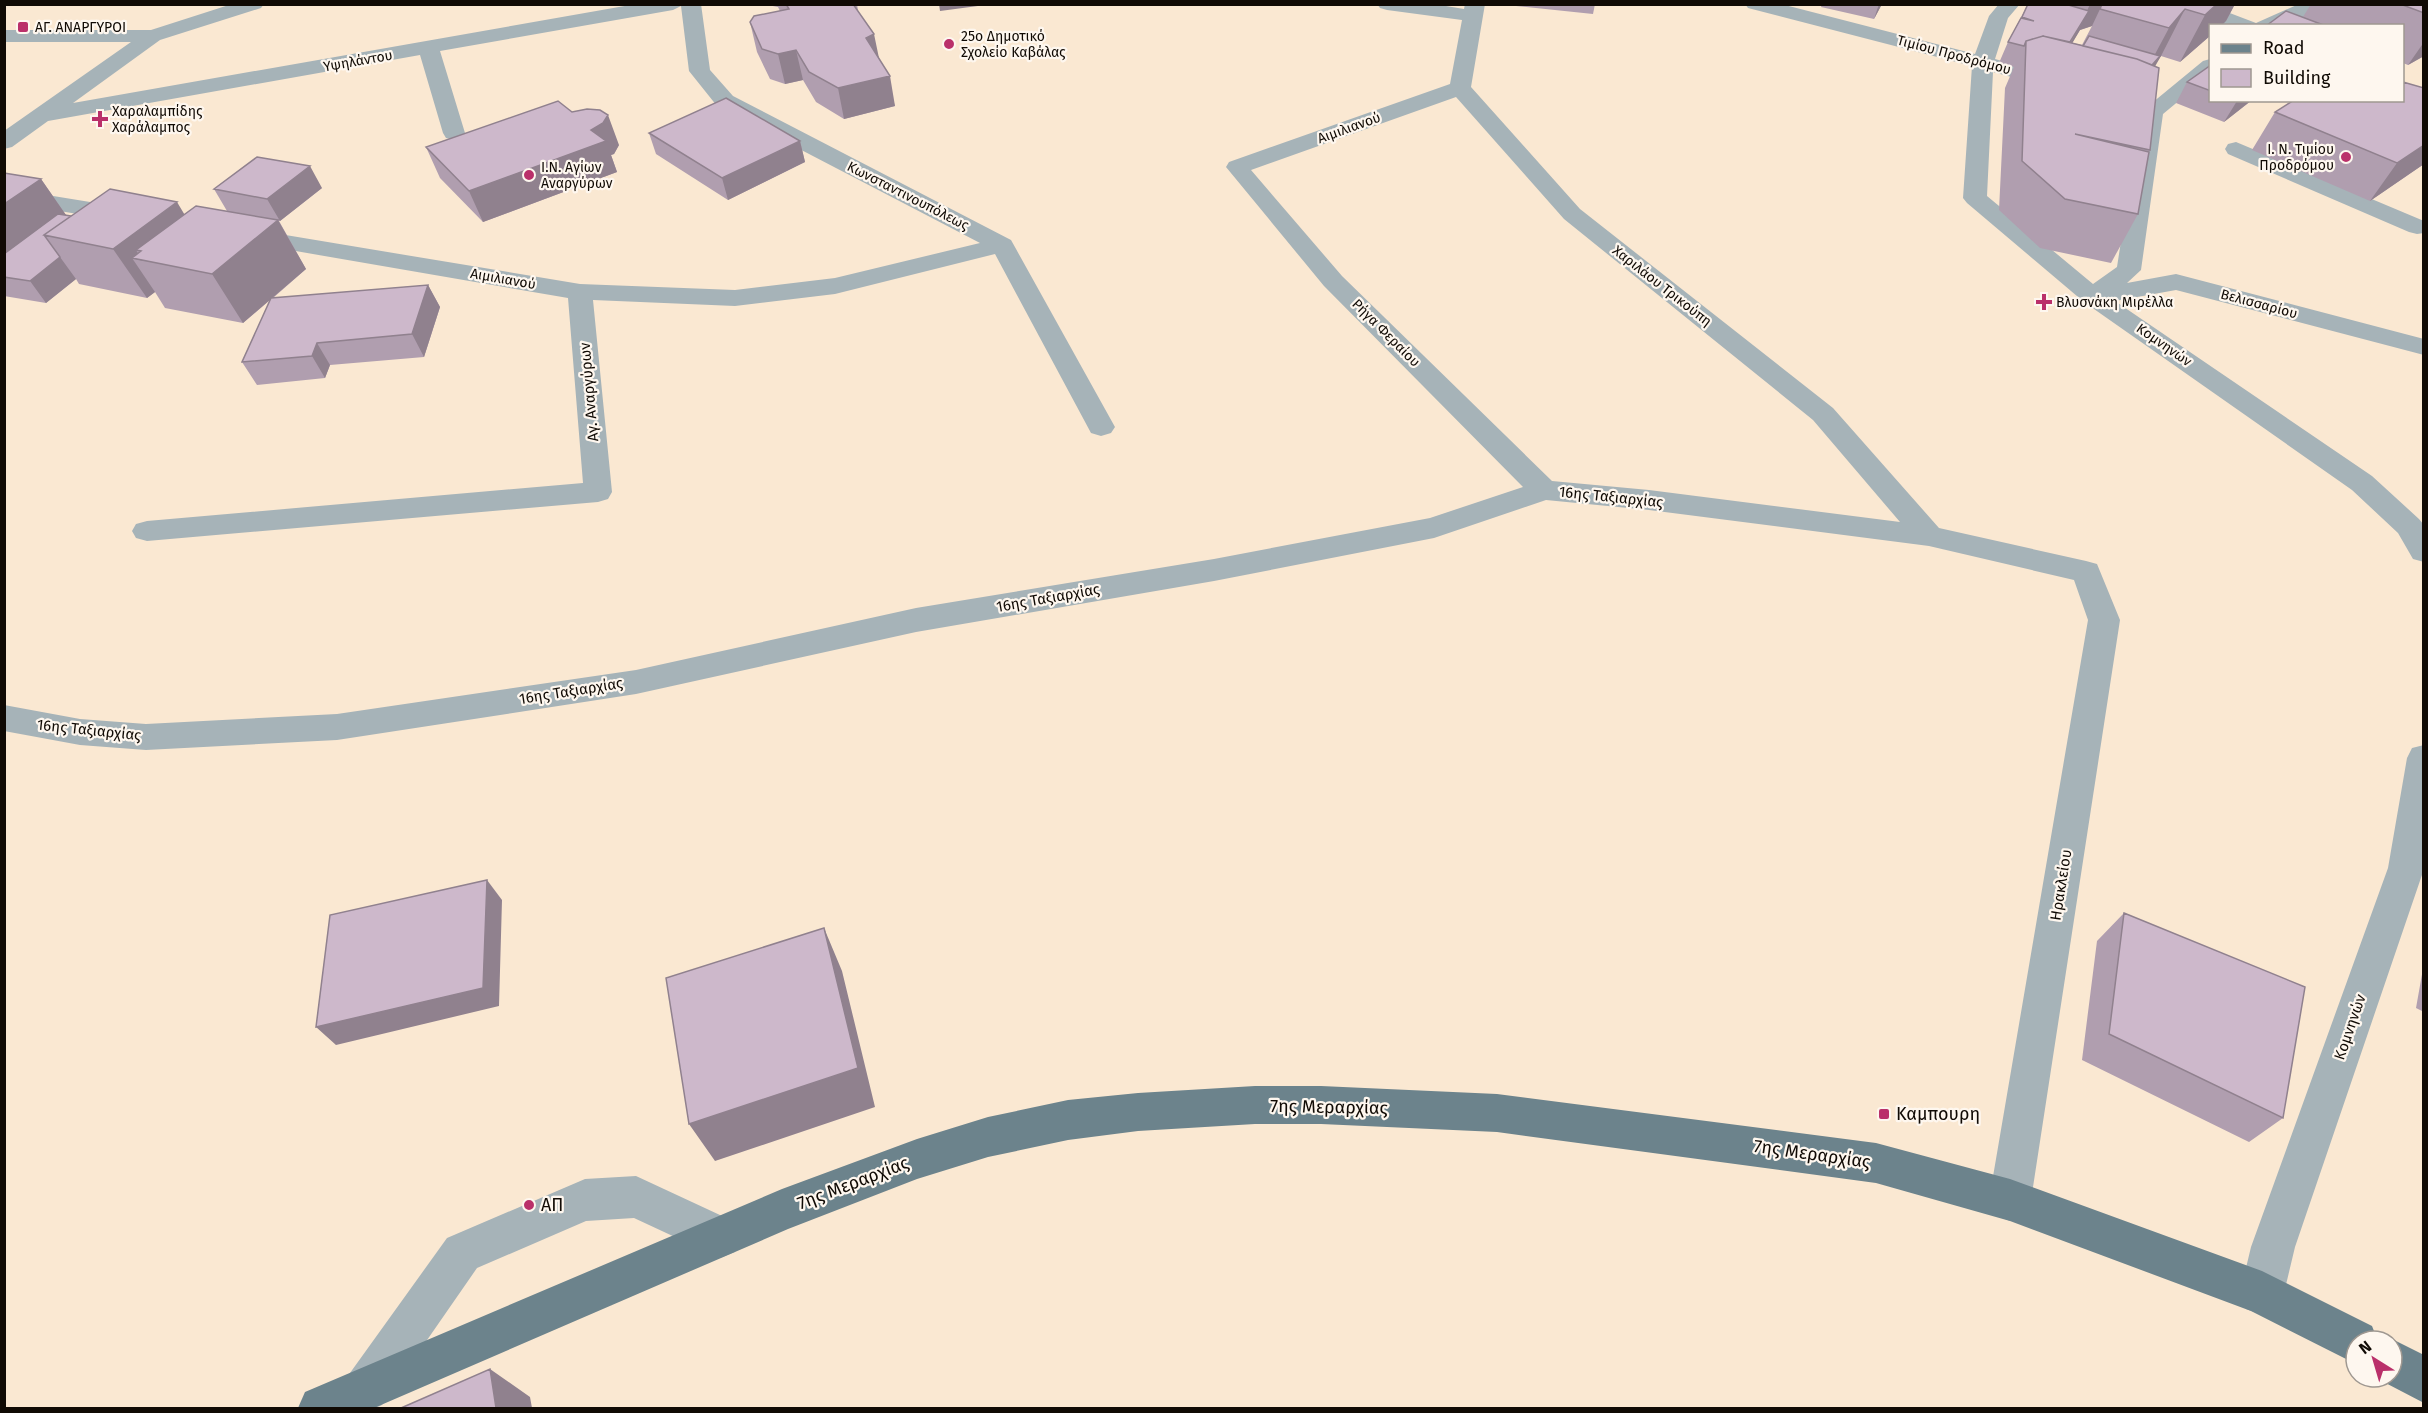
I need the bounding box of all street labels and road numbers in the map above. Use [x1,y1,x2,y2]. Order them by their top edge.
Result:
street label: Τιμίου Προδρόμου [1895,32,2013,78]
street label: Υψηλάντου [322,47,394,75]
street label: Αιμιλιανού [1315,109,1383,147]
street label: Κωνσταντινουπόλεως [844,158,972,234]
street label: Χαριλάου Τρικούπη [1609,242,1715,330]
street label: Αιμιλιανού [469,265,537,293]
street label: Βελισσαρίου [2219,286,2299,322]
street label: Ρήγα Φεραίου [1349,296,1423,370]
street label: Κομνηνών [2133,320,2195,370]
street label: Αγ. Αναργύρων [576,341,602,442]
street label: 16ης Ταξιαρχίας [1558,483,1664,511]
street label: 16ης Ταξιαρχίας [995,580,1101,616]
street label: 16ης Ταξιαρχίας [518,674,624,708]
street label: 16ης Ταξιαρχίας [36,716,142,744]
street label: Ηρακλείου [2047,848,2075,922]
street label: Κομνηνών [2330,991,2370,1062]
street label: 7ης Μεραρχίας [1270,1095,1389,1119]
street label: 7ης Μεραρχίας [1752,1135,1872,1173]
street label: 7ης Μεραρχίας [794,1151,912,1214]

